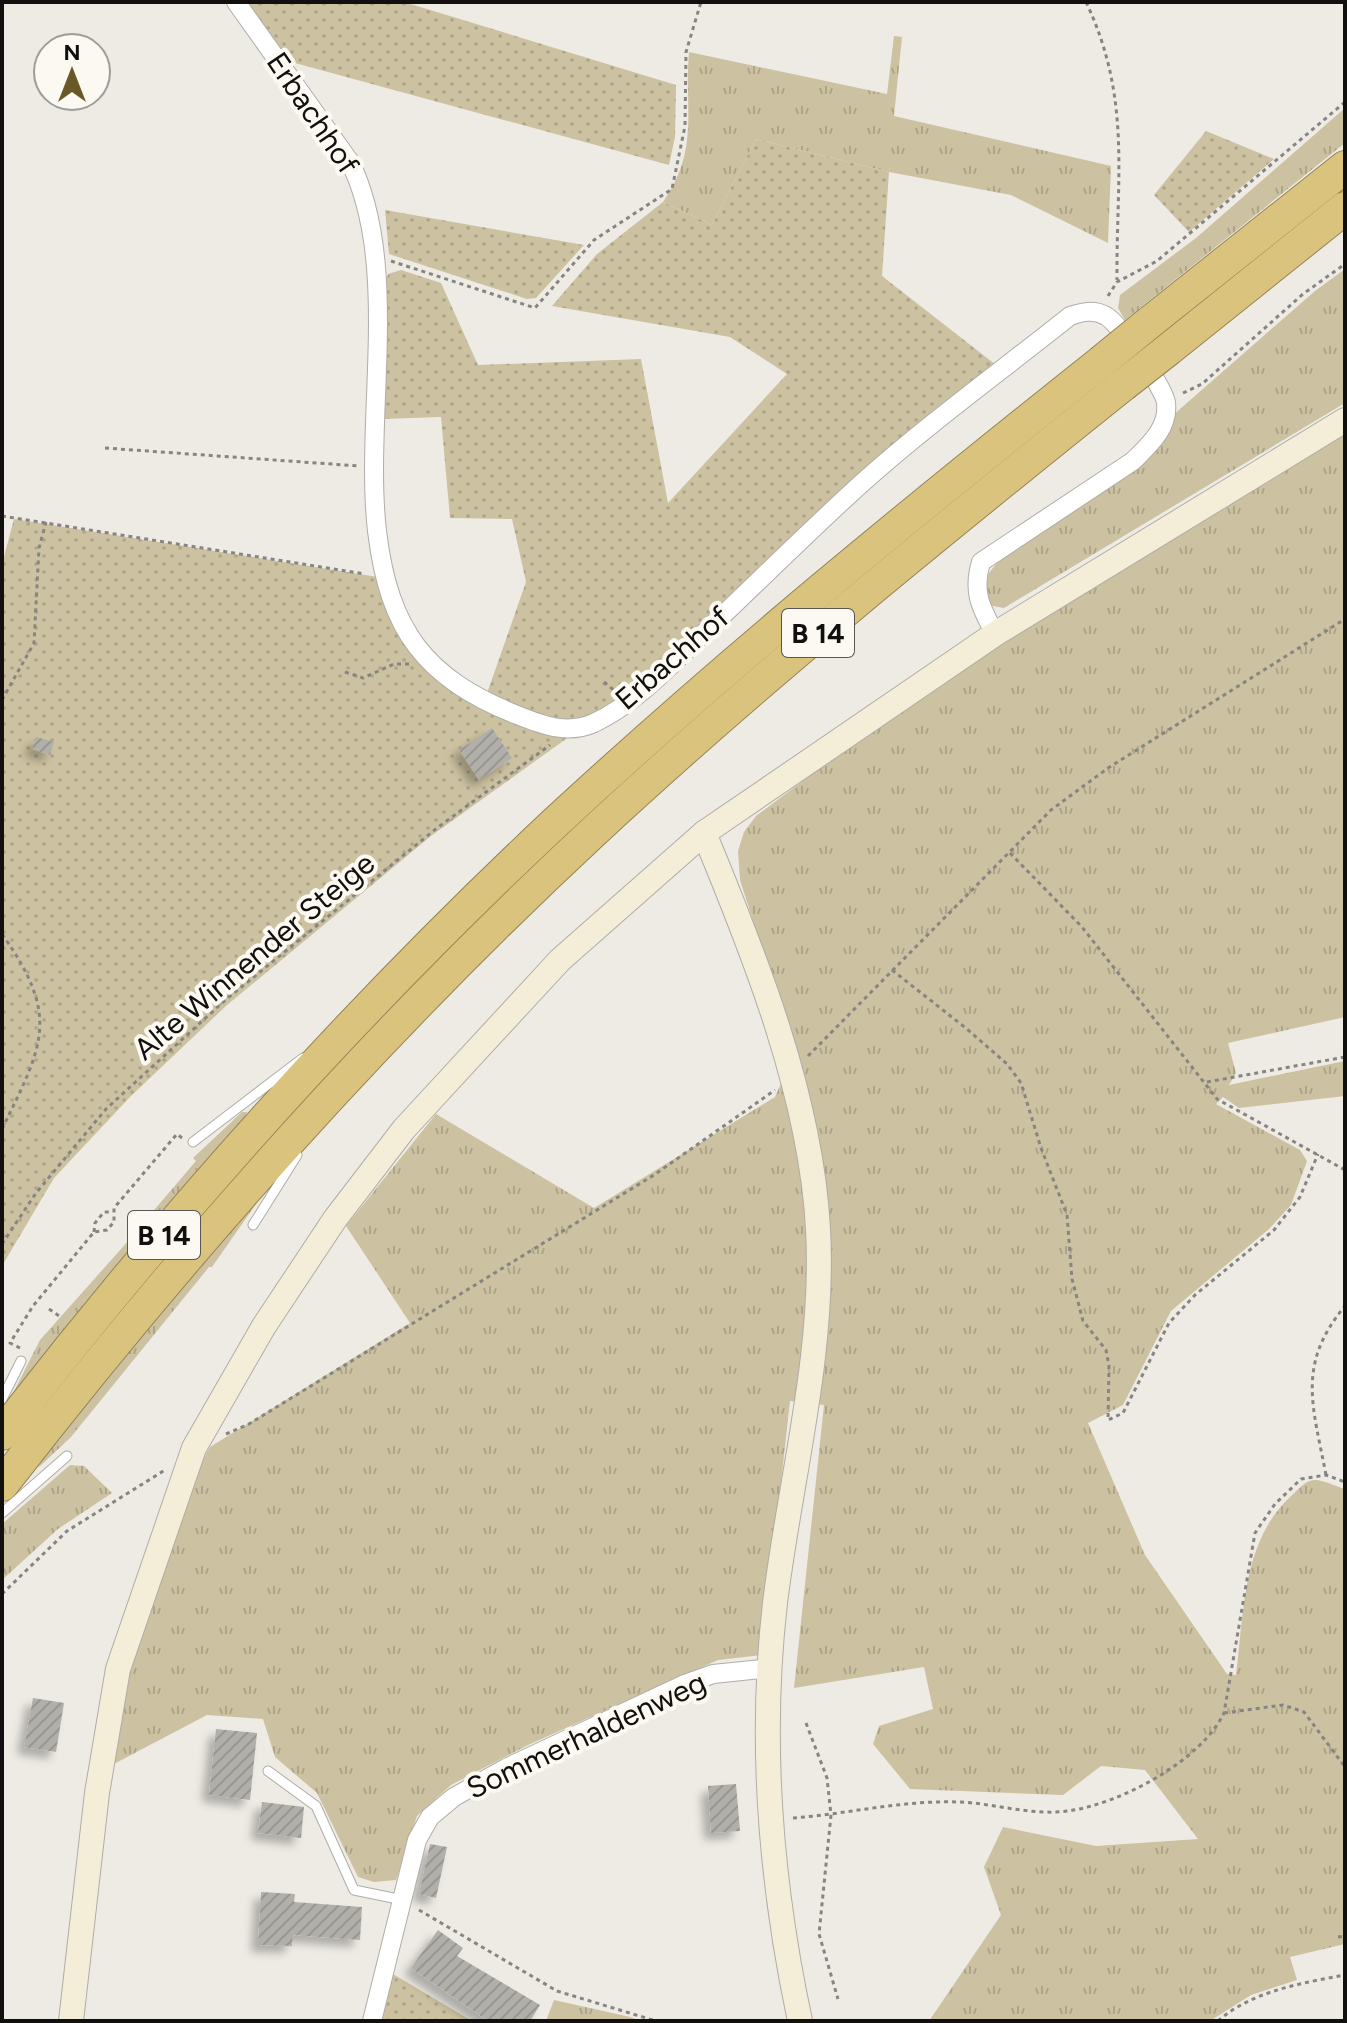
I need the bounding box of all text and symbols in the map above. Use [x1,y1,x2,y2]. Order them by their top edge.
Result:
north arrow [32,32,112,112]
text: N [63,39,81,66]
street label: Erbachhof [259,45,367,181]
street label: Erbachhof [607,598,737,718]
road number: B 14 [782,609,854,657]
street label: Alte Winnender Steige [126,844,382,1068]
road number: B 14 [128,1211,200,1259]
street label: Sommerhaldenweg [461,1663,711,1807]

